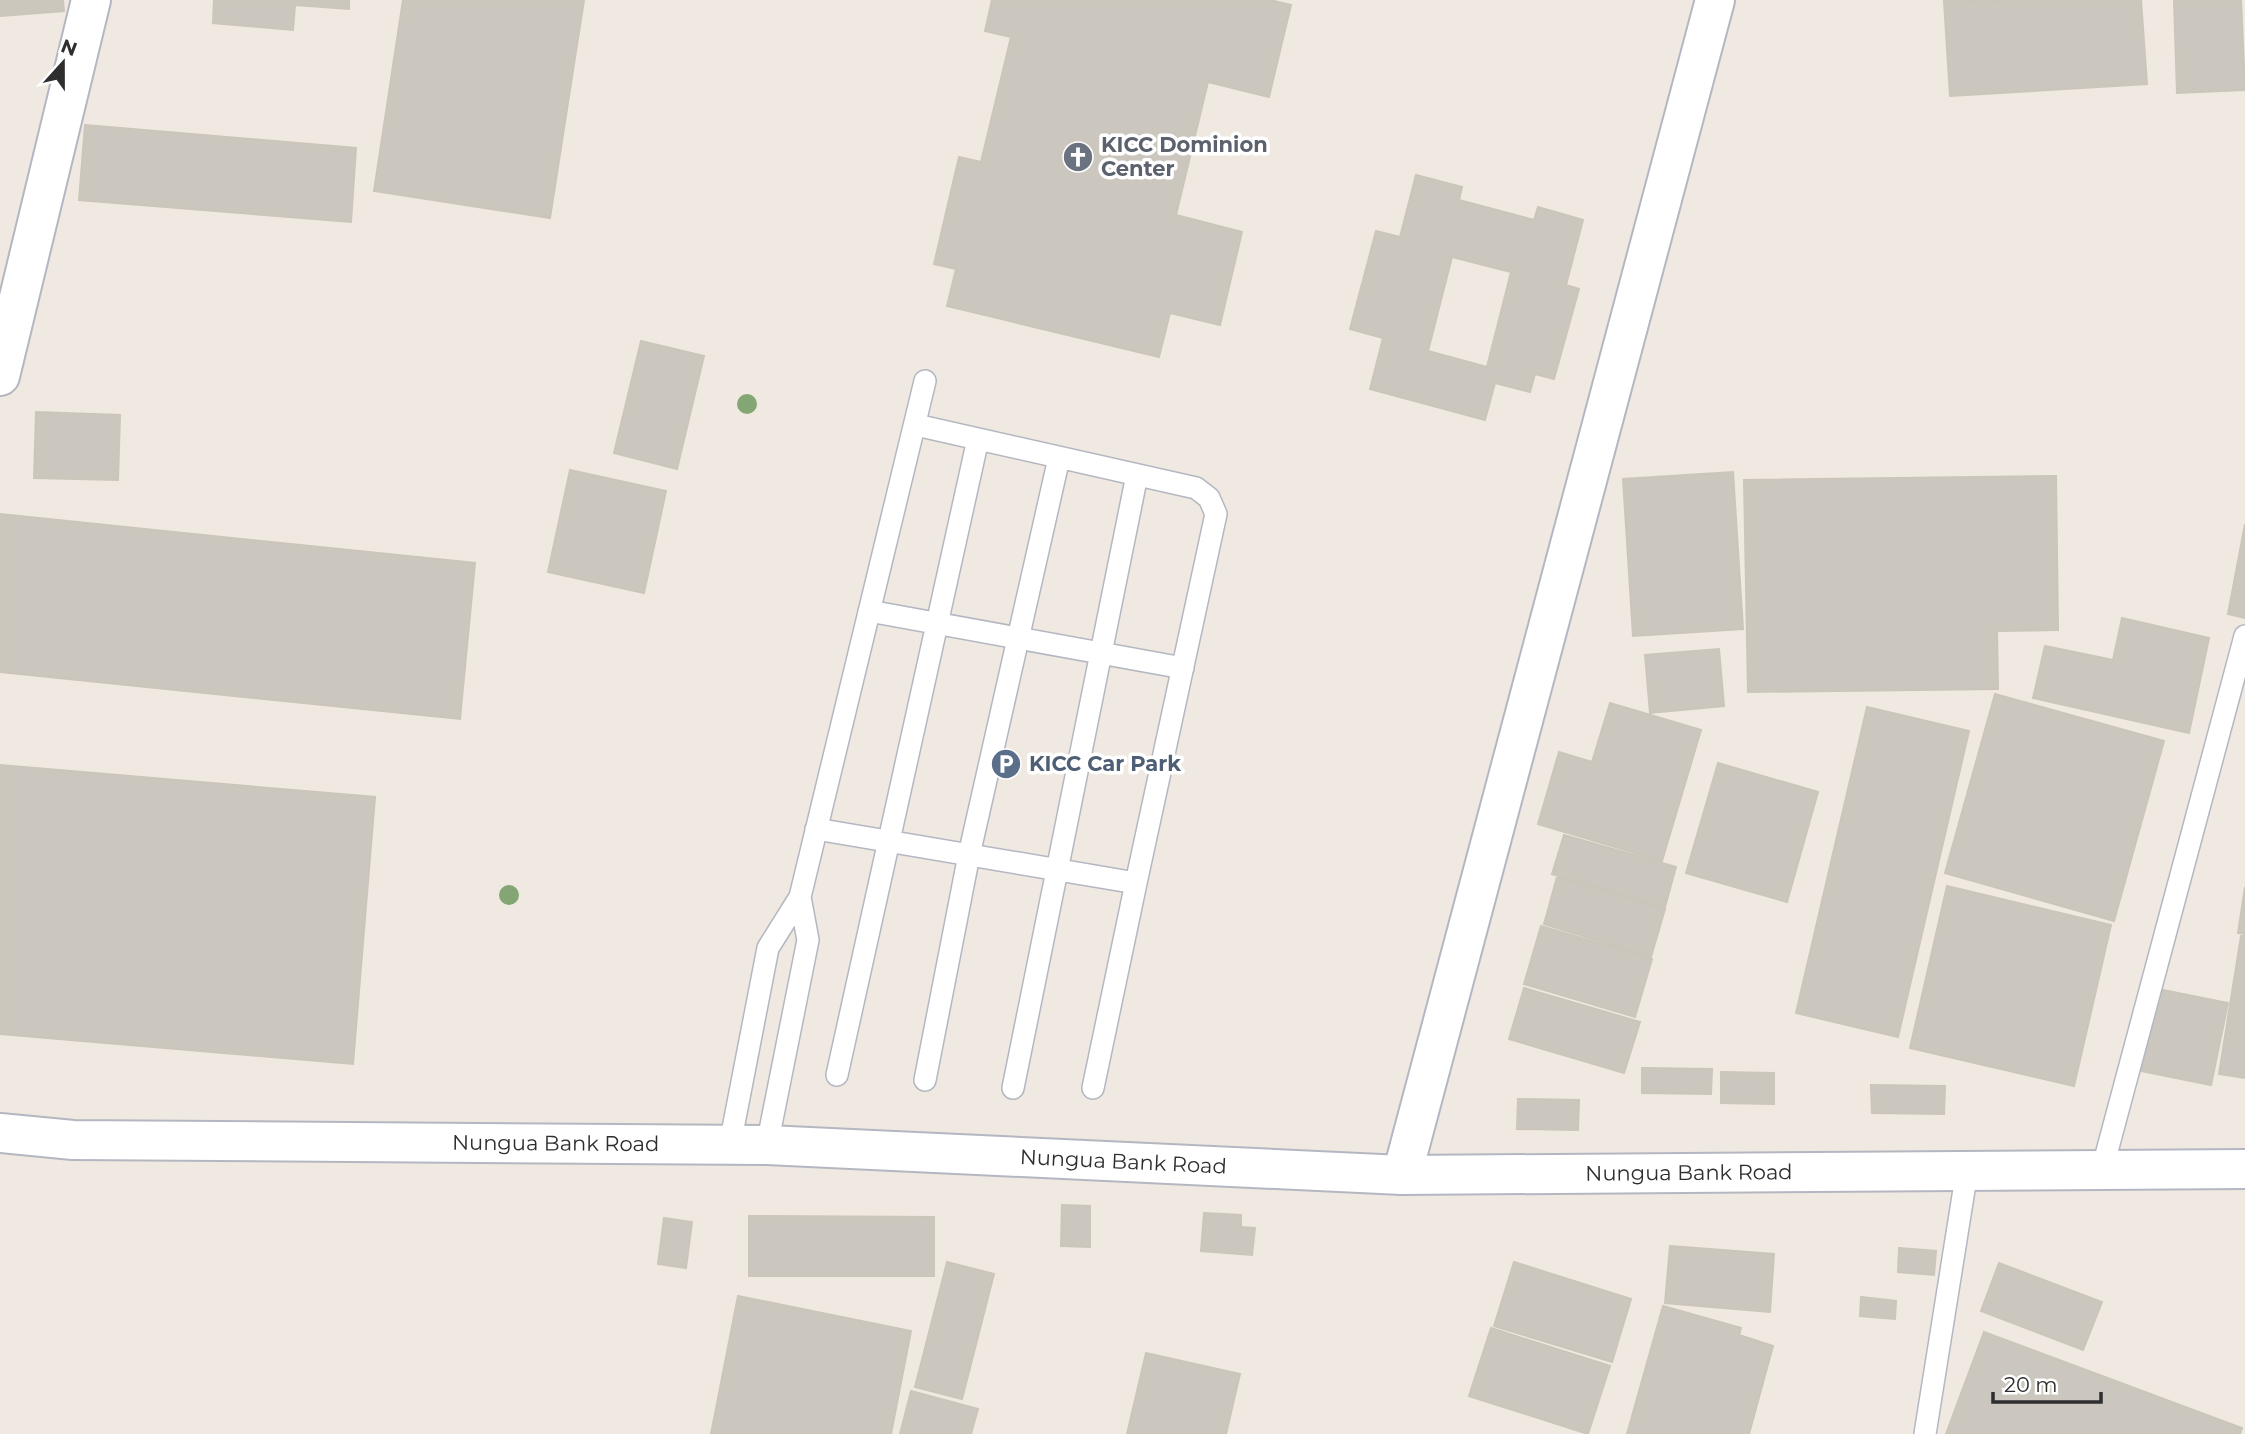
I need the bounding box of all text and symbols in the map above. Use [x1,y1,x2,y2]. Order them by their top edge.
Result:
north arrow [28,28,98,98]
text: N [58,34,80,61]
place label: KICC Dominion Center [1101,132,1268,181]
church icon: KICC Dominion Center [1061,140,1095,174]
parking icon: KICC Car Park [989,747,1023,781]
place label: KICC Car Park [1029,751,1181,776]
street label: Nungua Bank Road [452,1130,659,1156]
street label: Nungua Bank Road [1019,1144,1227,1179]
street label: Nungua Bank Road [1585,1159,1793,1186]
scale bar [1993,1360,2102,1404]
text: 20 m [2004,1372,2058,1397]

